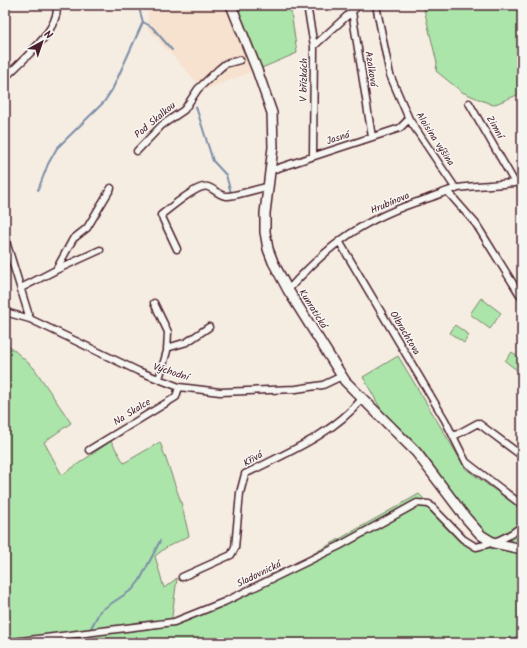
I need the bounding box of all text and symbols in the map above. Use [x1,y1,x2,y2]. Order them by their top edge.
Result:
north arrow [22,22,62,62]
text: N [39,26,56,44]
street label: Azalková [360,50,382,89]
street label: V břízkách [296,58,312,102]
street label: Pod Skalkou [131,98,179,142]
street label: Aloisina výšina [411,109,459,169]
street label: Zimní [482,112,509,143]
street label: Jasná [324,126,353,149]
street label: Hrubínova [368,187,412,218]
street label: Kunratická [295,286,332,333]
street label: Olbrachtova [386,308,425,358]
street label: Východní [151,359,193,386]
street label: Na Skalce [110,394,154,430]
street label: Křivá [240,446,267,471]
street label: Sladovnická [234,556,285,592]

